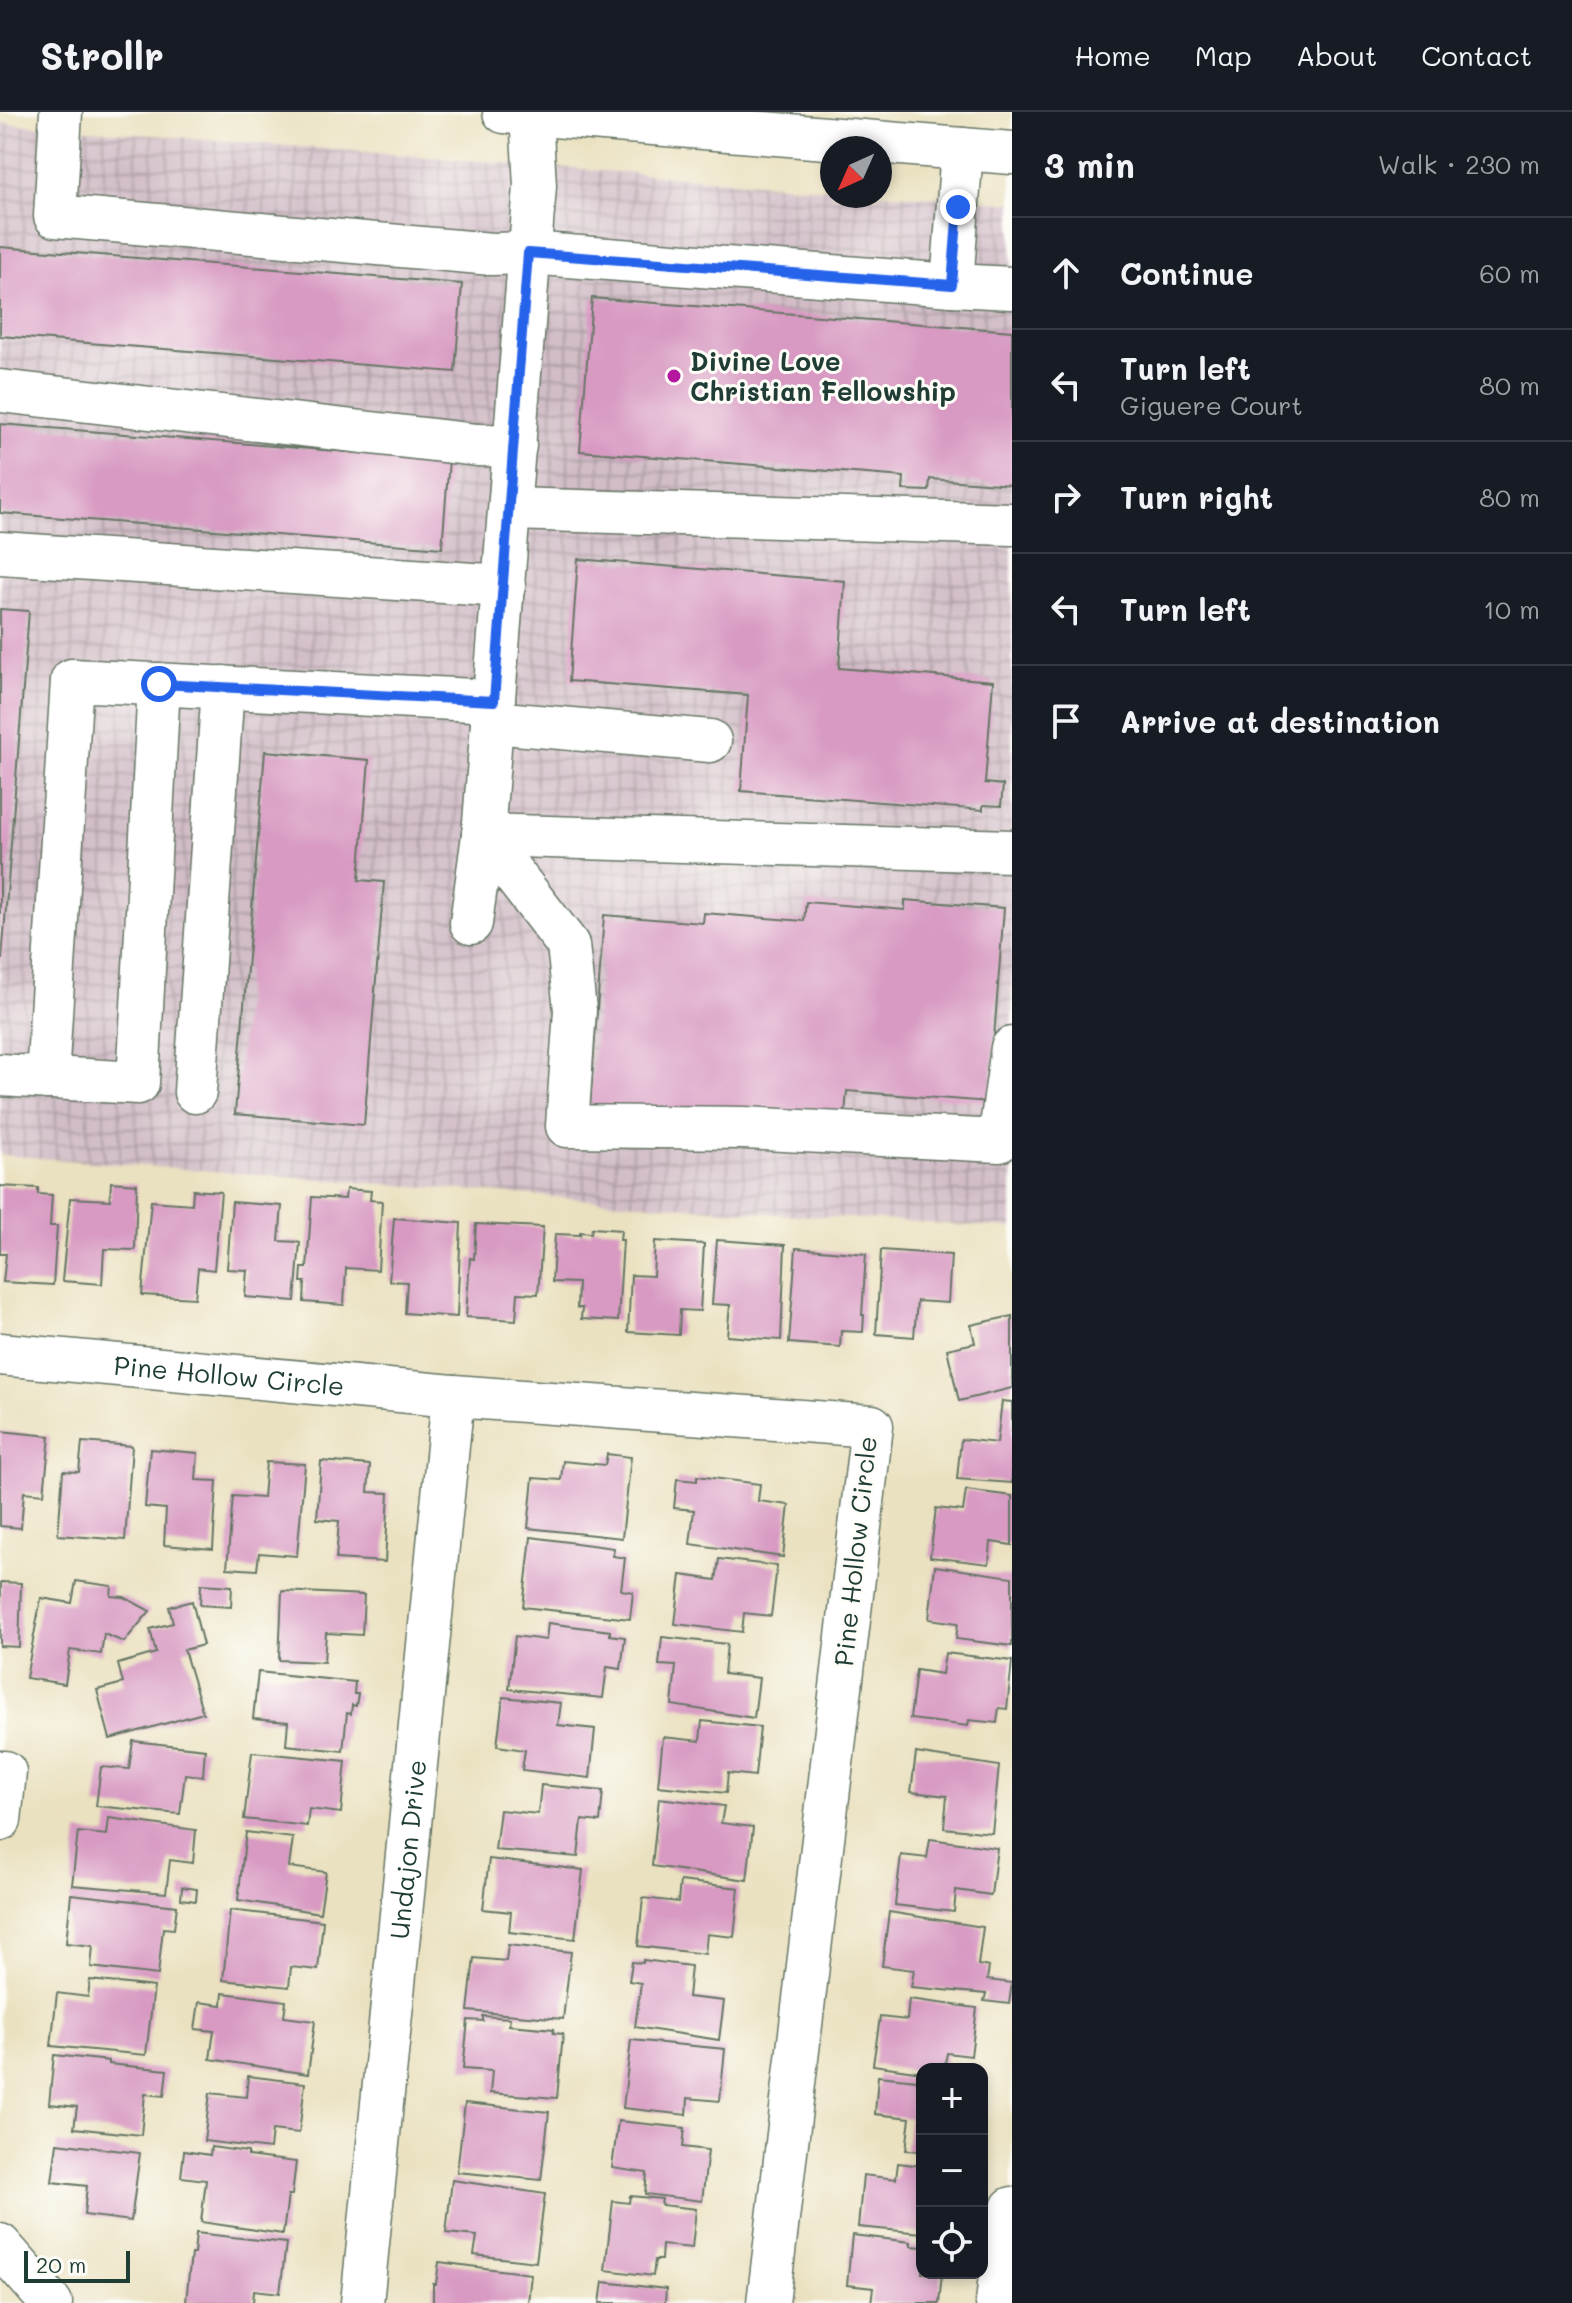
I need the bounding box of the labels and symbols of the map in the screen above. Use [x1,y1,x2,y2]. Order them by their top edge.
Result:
north arrow [820,136,892,208]
route end [940,189,976,225]
place label: Divine Love Christian Fellowship [690,344,956,408]
marker: Divine Love Christian Fellowship [665,367,683,385]
route start [141,666,177,702]
street label: Pine Hollow Circle [112,1348,346,1403]
street label: Pine Hollow Circle [826,1434,884,1668]
street label: Undajon Drive [382,1758,433,1941]
scale bar [24,2247,130,2283]

